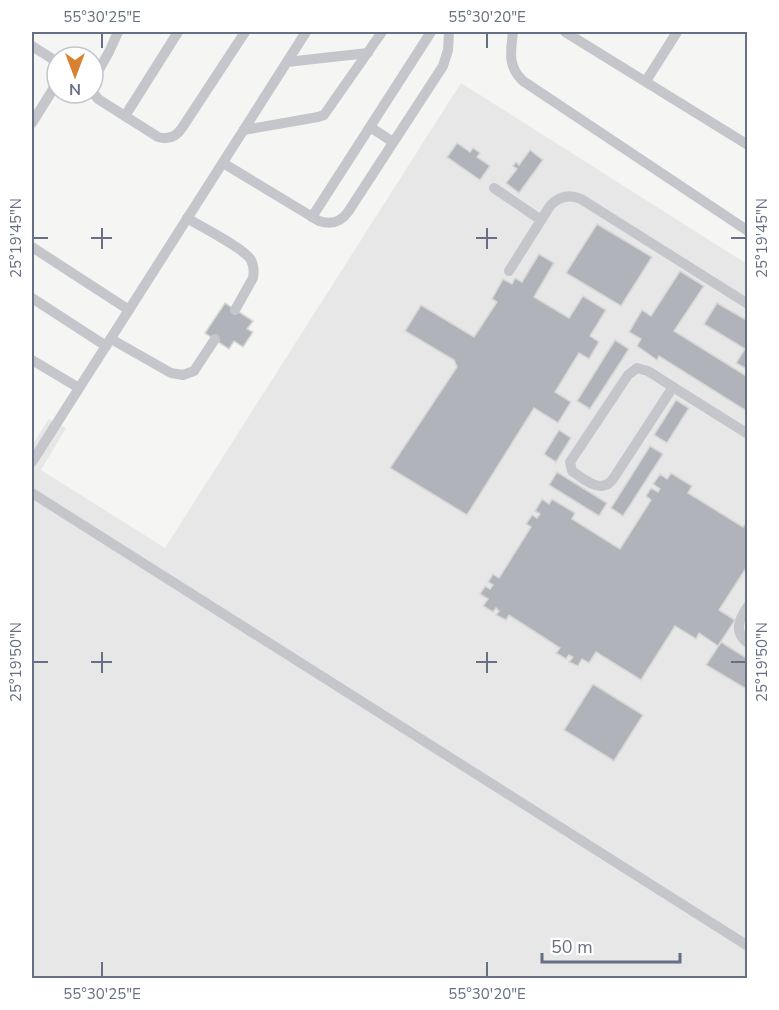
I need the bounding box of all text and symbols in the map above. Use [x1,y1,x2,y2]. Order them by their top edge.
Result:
text: 55°30'25"E [63,7,141,27]
text: 55°30'20"E [448,7,526,27]
north arrow [45,45,105,105]
text: N [69,78,81,100]
text: 25°19'45"N [6,198,26,278]
text: 25°19'45"N [752,198,772,278]
text: 25°19'50"N [6,622,26,702]
text: 25°19'50"N [752,622,772,702]
scale bar [542,926,680,964]
text: 50 m [551,935,593,959]
text: 55°30'25"E [63,984,141,1004]
text: 55°30'20"E [448,984,526,1004]

